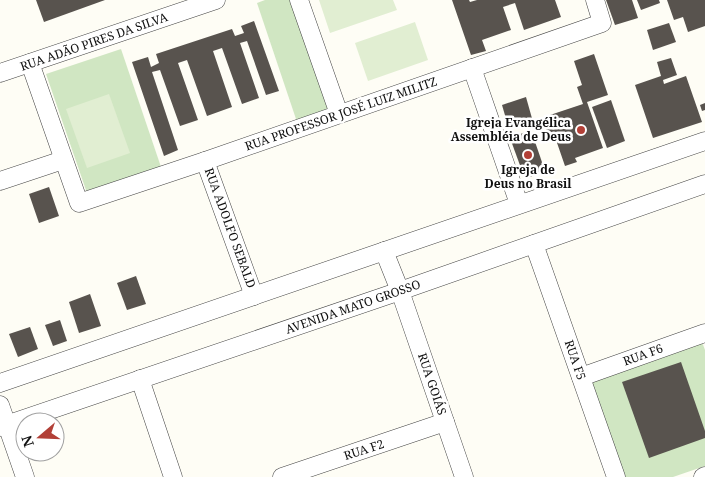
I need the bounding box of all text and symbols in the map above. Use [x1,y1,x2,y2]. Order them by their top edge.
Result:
street label: RUA ADÃO PIRES DA SILVA [18,8,170,75]
street label: RUA PROFESSOR JOSÉ LUIZ MILITZ [243,73,439,154]
place label: Igreja Evangélica Assembléia de Deus [451,114,571,145]
marker: Igreja Evangélica Assembléia de Deus [575,124,587,136]
marker: Igreja de Deus no Brasil [522,149,534,161]
place label: Igreja de Deus no Brasil [485,161,572,192]
street label: RUA ADOLFO SEBALD [201,165,260,290]
street label: AVENIDA MATO GROSSO [283,275,423,338]
street label: RUA F5 [561,337,590,382]
street label: RUA F6 [620,339,666,370]
street label: RUA GOIÁS [414,351,451,417]
north arrow [15,412,65,462]
text: N [16,433,38,450]
street label: RUA F2 [341,435,386,464]

